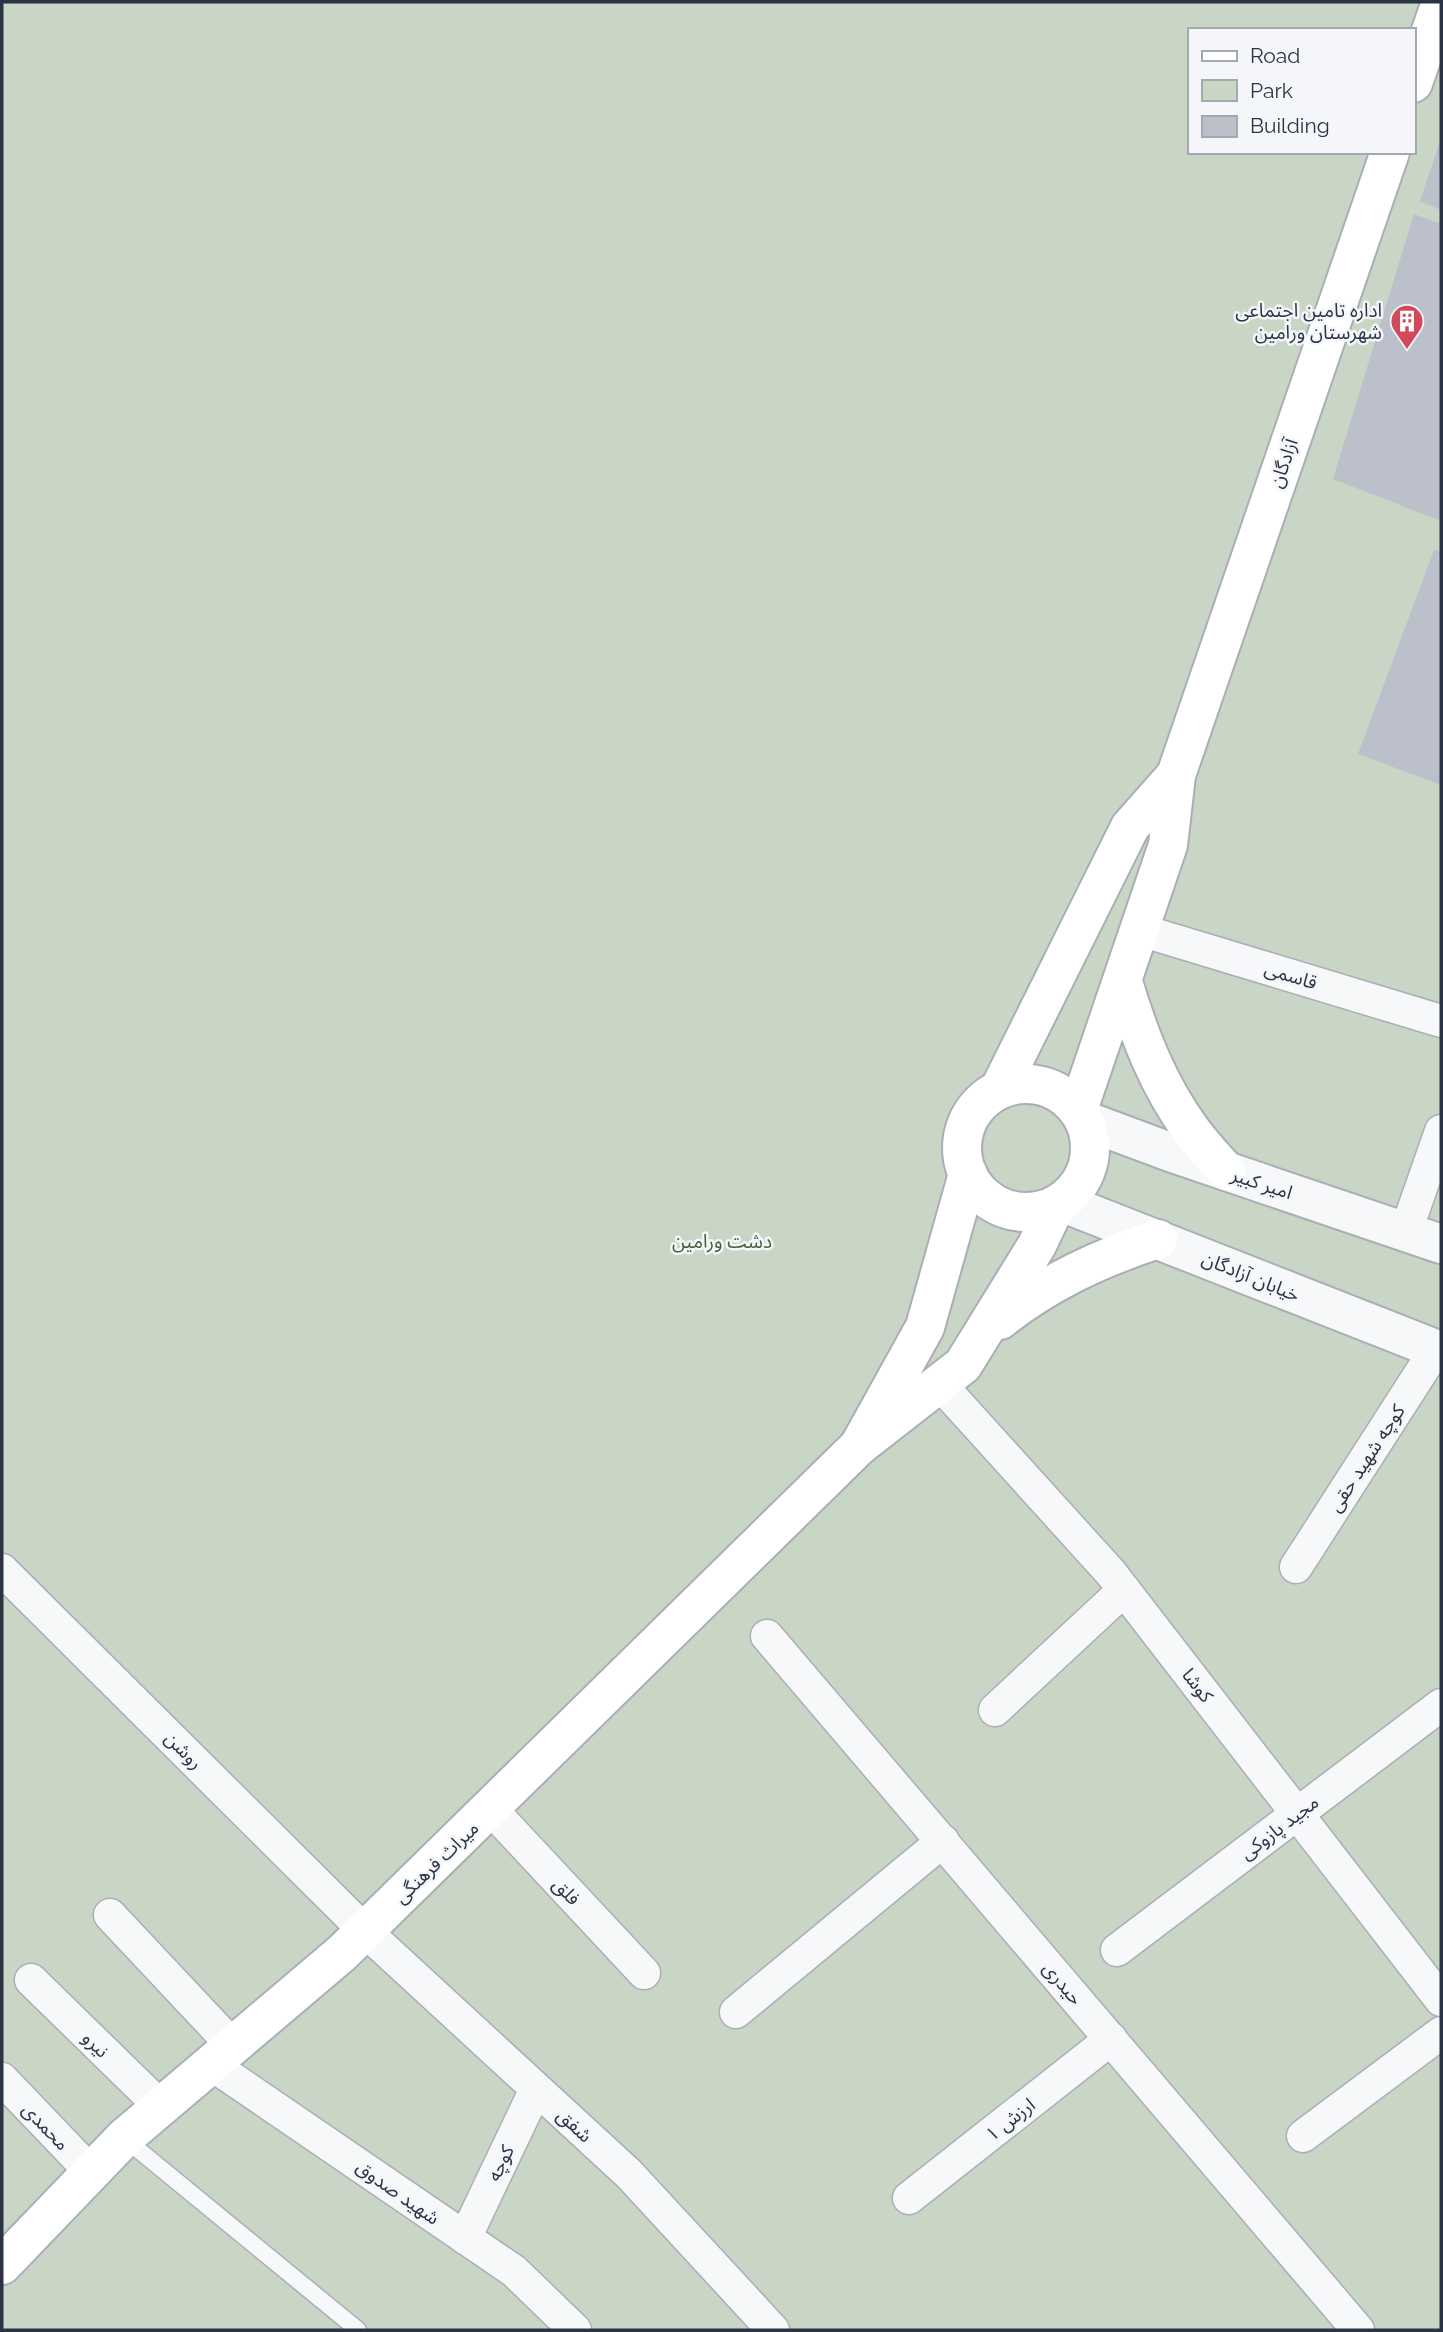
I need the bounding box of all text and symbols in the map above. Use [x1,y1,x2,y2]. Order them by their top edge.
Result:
legend [1188,28,1415,154]
text: Road [1250,43,1300,68]
text: Park [1250,78,1293,103]
text: Building [1250,113,1330,138]
place label: اداره تامین اجتماعی شهرستان ورامین [1235,299,1382,344]
building icon: اداره تامین اجتماعی شهرستان ورامین [1388,302,1426,351]
street label: آزادگان [1264,434,1303,491]
street label: قاسمی [1262,957,1320,994]
street label: امیر کبیر [1227,1163,1295,1204]
park label: دشت ورامین [672,1230,772,1253]
street label: خیابان آزادگان [1199,1246,1303,1306]
street label: کوچه شهید حقی [1323,1399,1411,1517]
street label: کوشا [1177,1664,1219,1708]
street label: روشن [160,1727,207,1774]
street label: مجید پازوکی [1235,1790,1324,1865]
street label: میراث فرهنگی [389,1816,483,1908]
street label: فلق [548,1873,585,1910]
street label: حیدری [1038,1957,1087,2010]
street label: نیرو [78,2026,114,2062]
street label: ارزش ۱ [981,2093,1040,2146]
street label: محمدی [18,2098,74,2154]
street label: شفق [552,2103,597,2147]
street label: کوچه [482,2140,520,2185]
street label: شهید صدوق [351,2155,444,2230]

